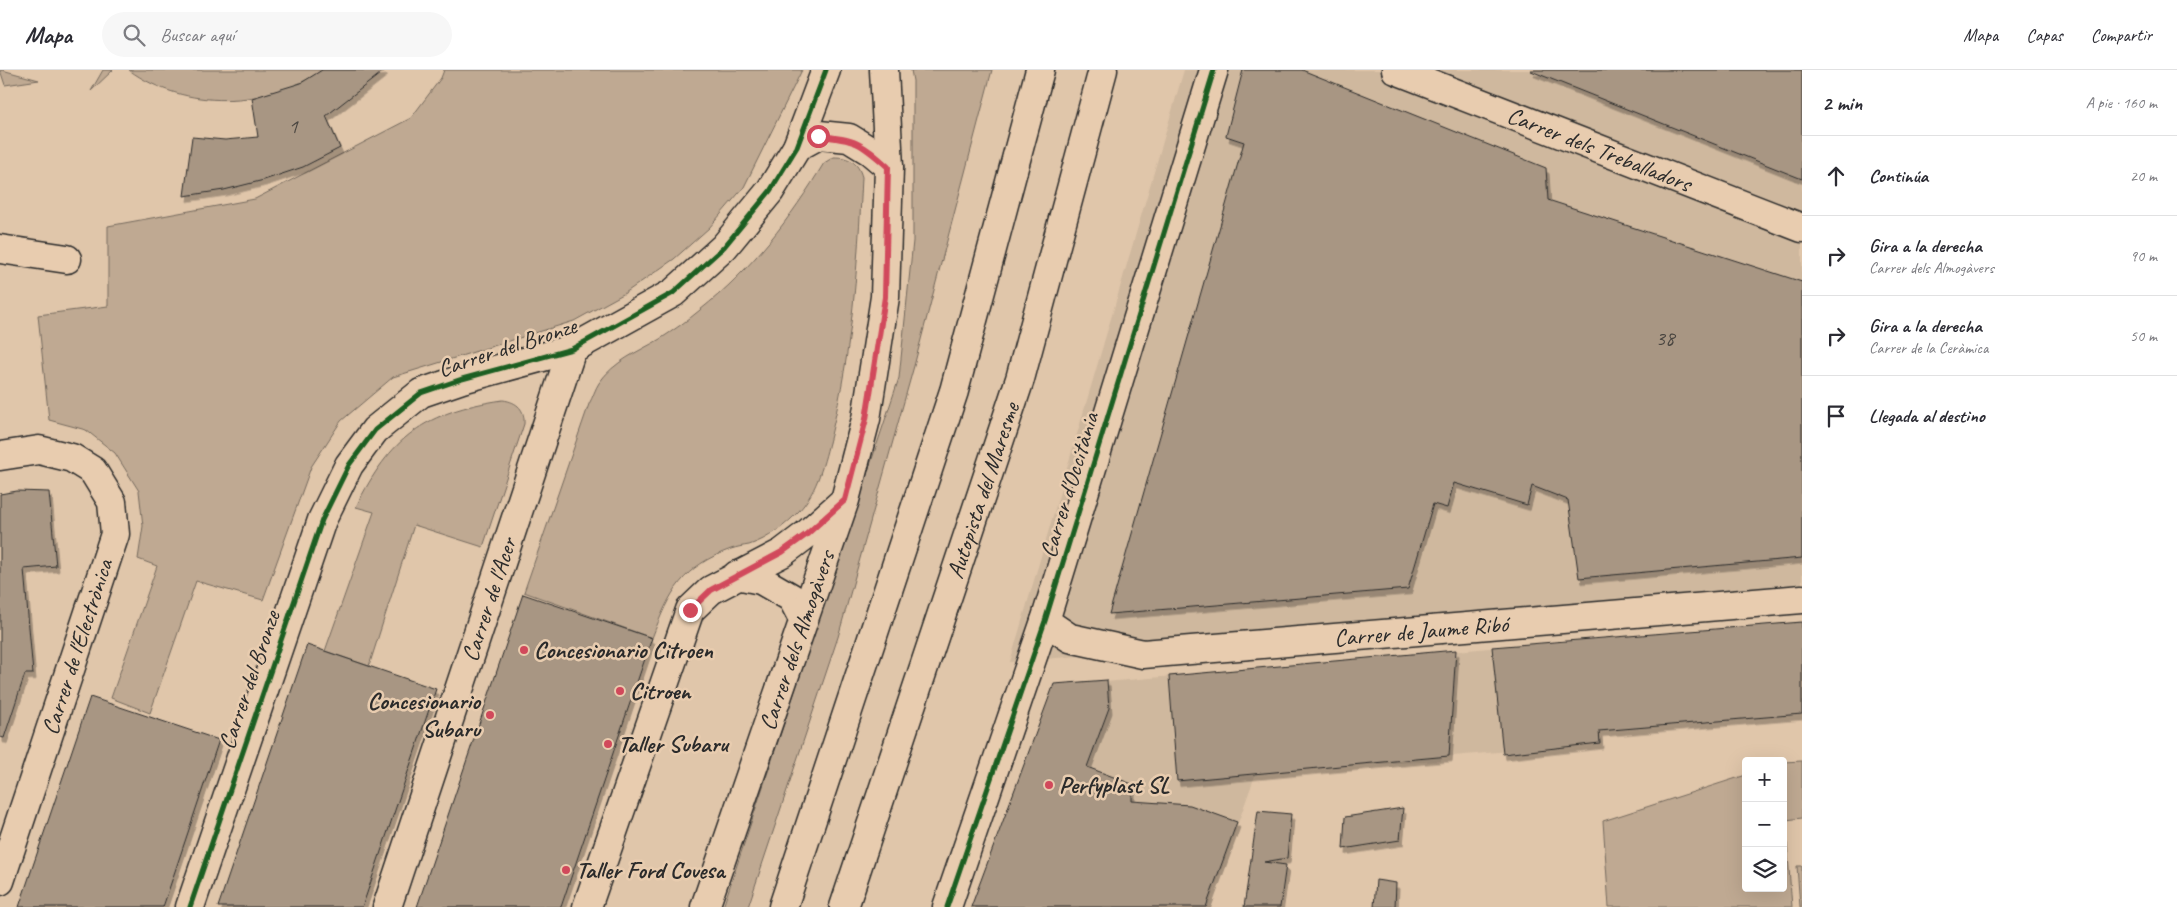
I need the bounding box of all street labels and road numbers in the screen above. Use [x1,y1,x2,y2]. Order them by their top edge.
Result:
street label: Carrer dels Treballadors [1503,100,1698,199]
street label: Carrer del Bronze [434,310,582,384]
street label: Autopista del Maresme [940,397,1027,582]
street label: Carrer d'Occitània [1033,407,1106,561]
street label: Carrer de l'Acer [455,532,524,665]
street label: Carrer dels Almogàvers [752,545,842,734]
street label: Carrer de l'Electrònica [35,554,120,738]
street label: Carrer del Bronze [211,605,287,753]
street label: Carrer de Jaume Ribó [1333,608,1513,653]

